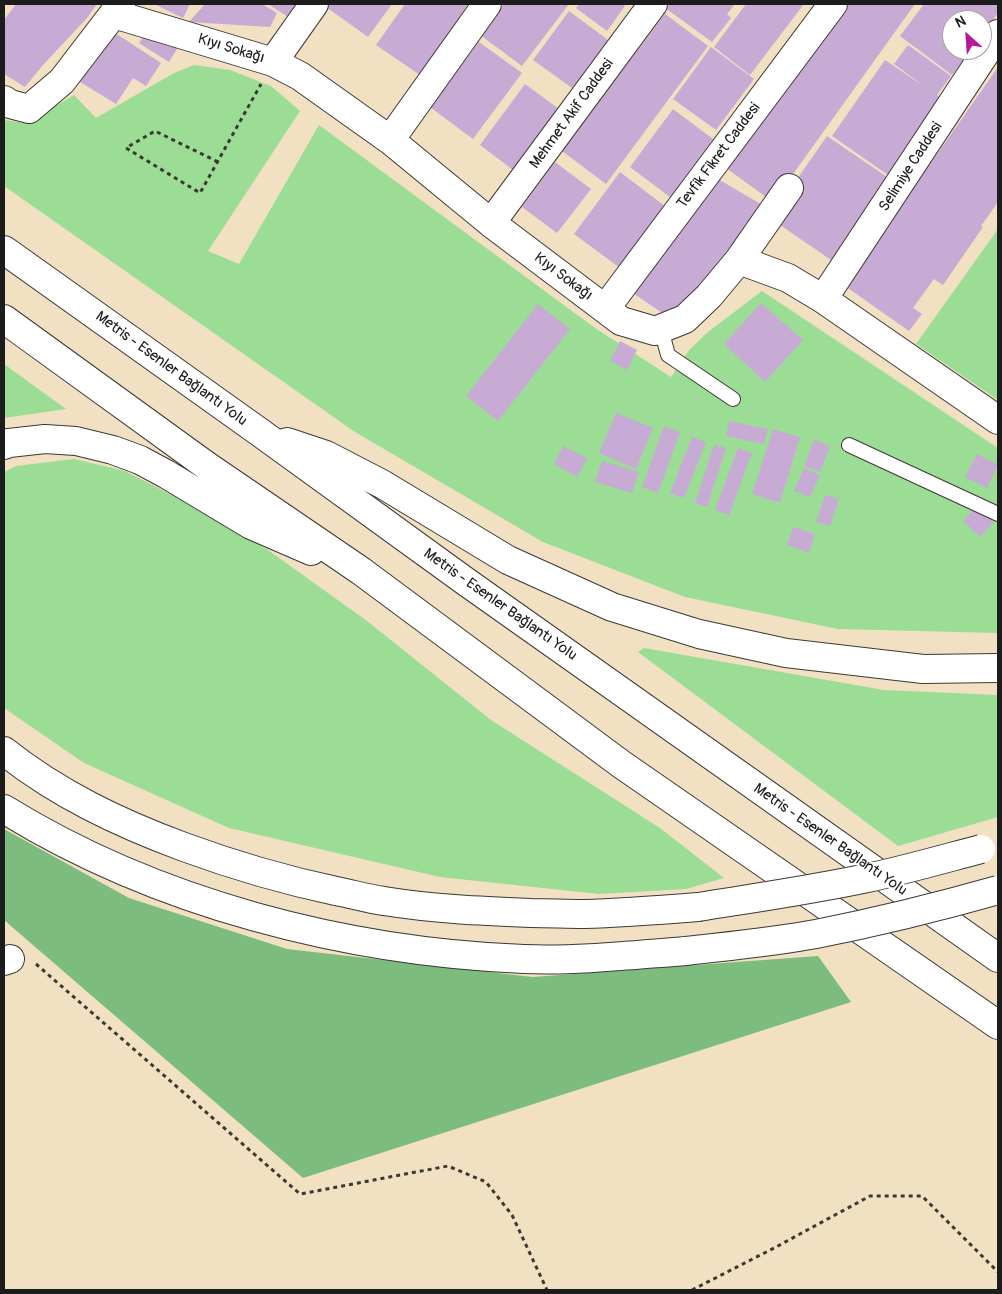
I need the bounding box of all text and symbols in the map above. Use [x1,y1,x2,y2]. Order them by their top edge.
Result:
north arrow [942,10,992,60]
text: N [953,12,969,32]
street label: Kıyı Sokağı [196,30,266,68]
street label: Mehmet Akif Caddesi [526,56,618,172]
street label: Tevfik Fikret Caddesi [673,100,765,212]
street label: Selimiye Caddesi [875,119,947,215]
street label: Kıyı Sokağı [530,249,596,305]
street label: Metris - Esenler Bağlantı Yolu [92,308,250,430]
street label: Metris - Esenler Bağlantı Yolu [420,545,580,665]
street label: Metris - Esenler Bağlantı Yolu [750,780,910,900]

